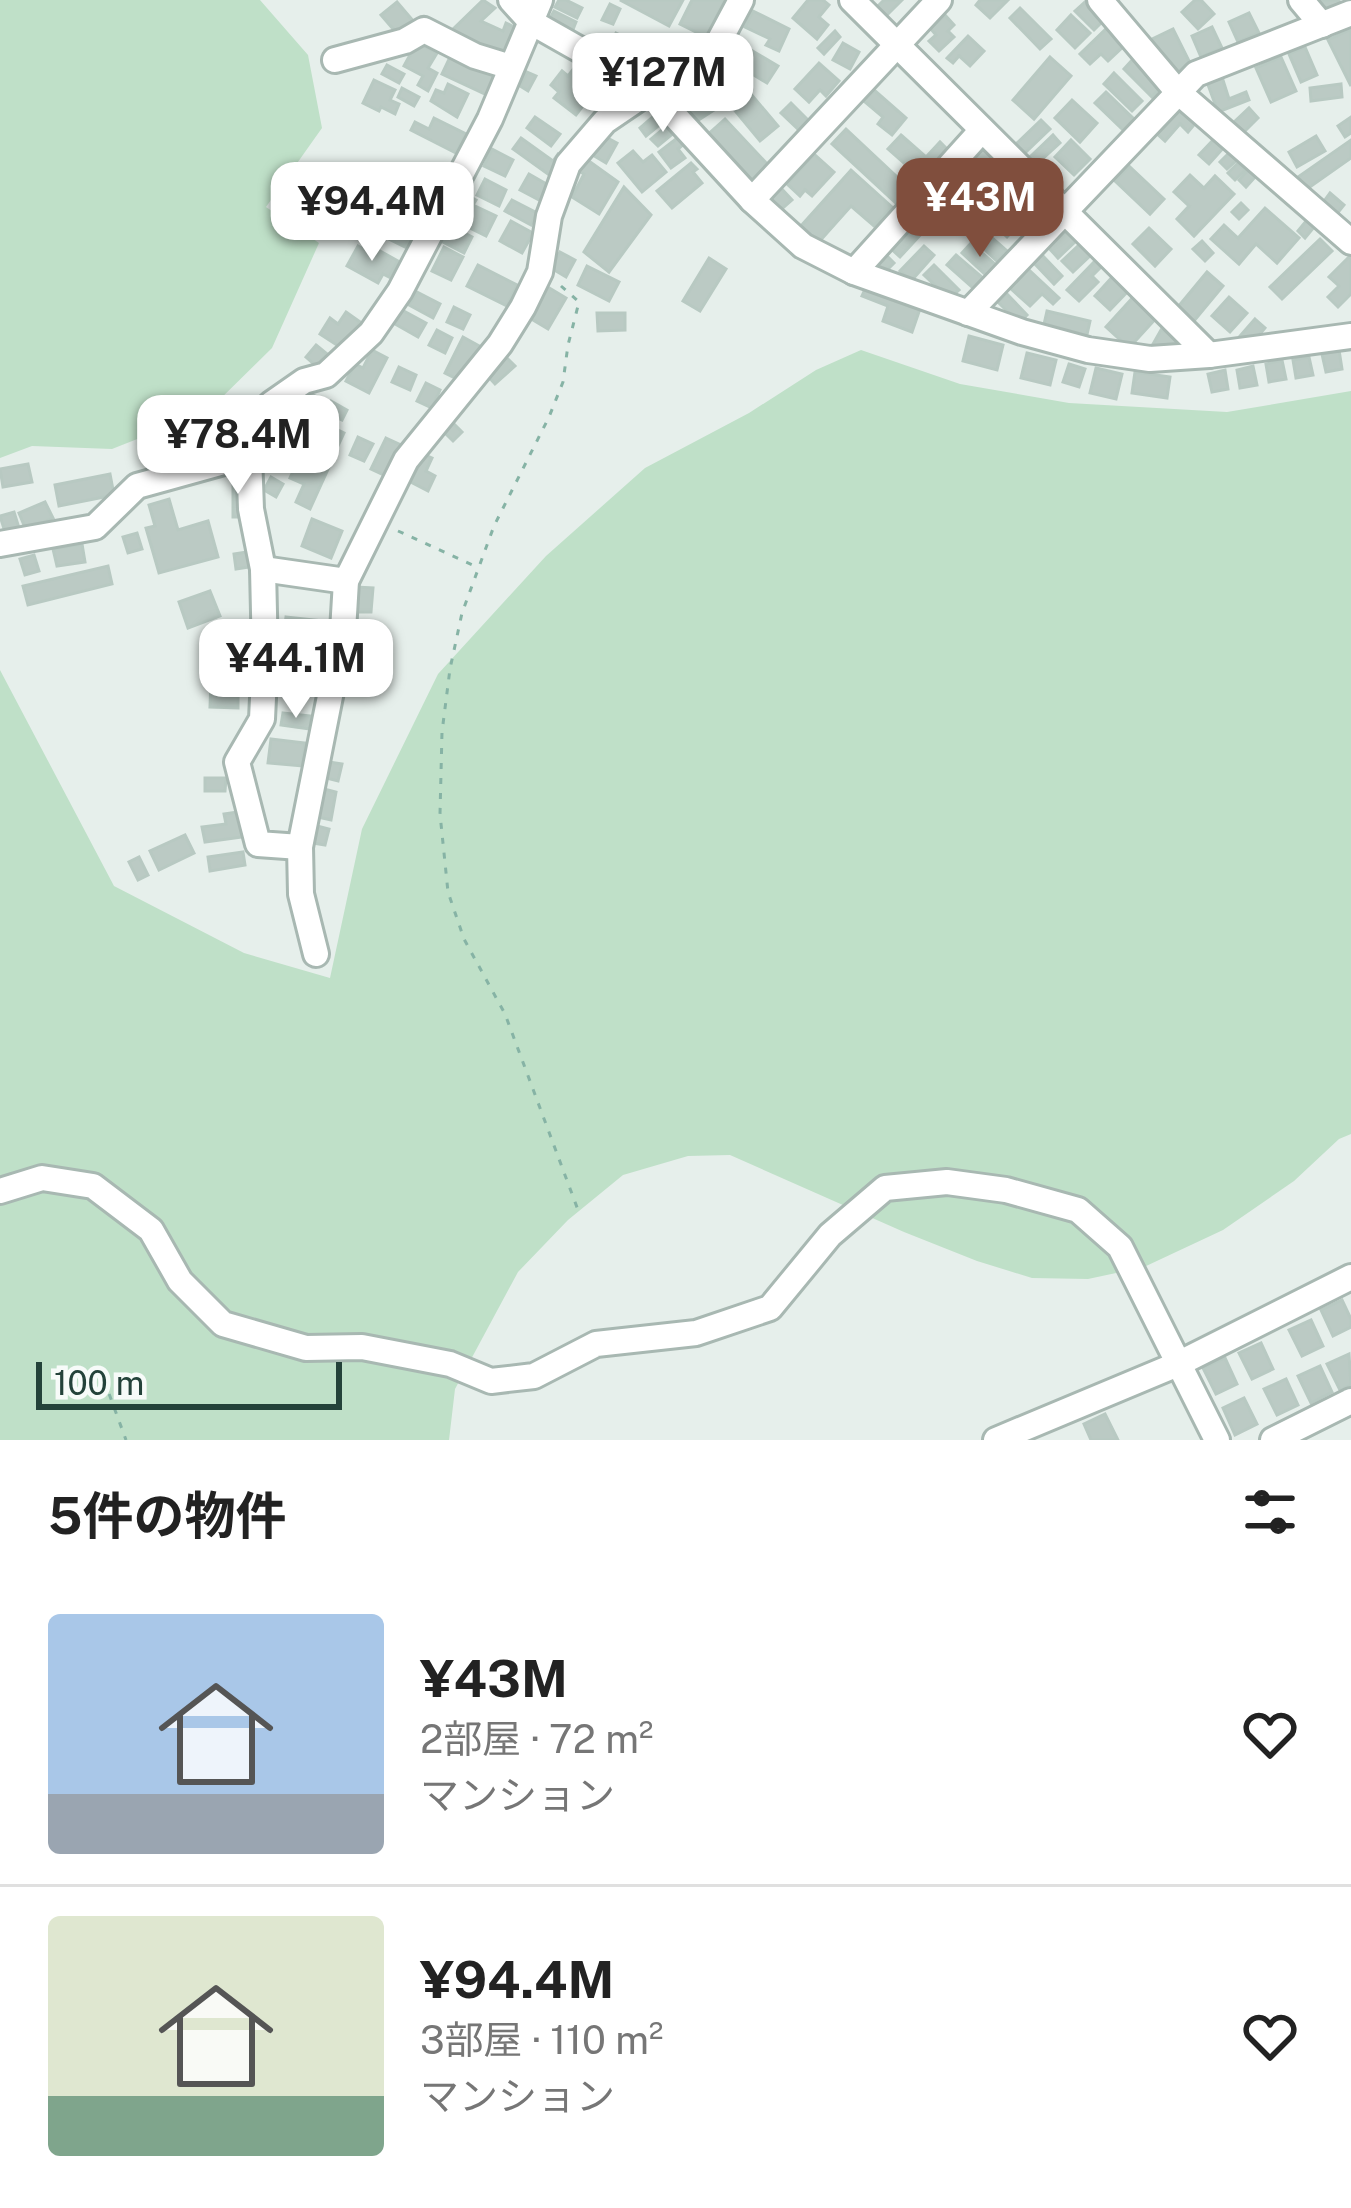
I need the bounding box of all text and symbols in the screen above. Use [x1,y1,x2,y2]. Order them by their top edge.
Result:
pin: ¥127M [579,33,747,135]
text: ¥127M [599,49,727,95]
pin: ¥43M [909,158,1051,260]
pin: ¥94.4M [274,162,470,264]
text: ¥43M [923,174,1037,220]
text: ¥94.4M [298,178,446,224]
pin: ¥78.4M [140,395,336,497]
text: ¥78.4M [164,411,312,457]
pin: ¥44.1M [198,619,394,721]
text: ¥44.1M [226,635,366,681]
scale bar [36,1356,342,1409]
text: 100 m [54,1364,144,1402]
icon: filters [1237,1479,1303,1545]
text: 5件の物件 [48,1486,286,1545]
text: ¥43M [420,1649,568,1708]
icon: home [144,1662,288,1806]
icon: heart [1237,1701,1303,1767]
text: 2部屋 · 72 m² [420,1716,653,1762]
text: マンション [420,1772,615,1818]
text: ¥94.4M [420,1950,614,2009]
icon: home [144,1964,288,2108]
icon: heart [1237,2003,1303,2069]
text: 3部屋 · 110 m² [420,2017,663,2063]
text: マンション [420,2073,615,2119]

